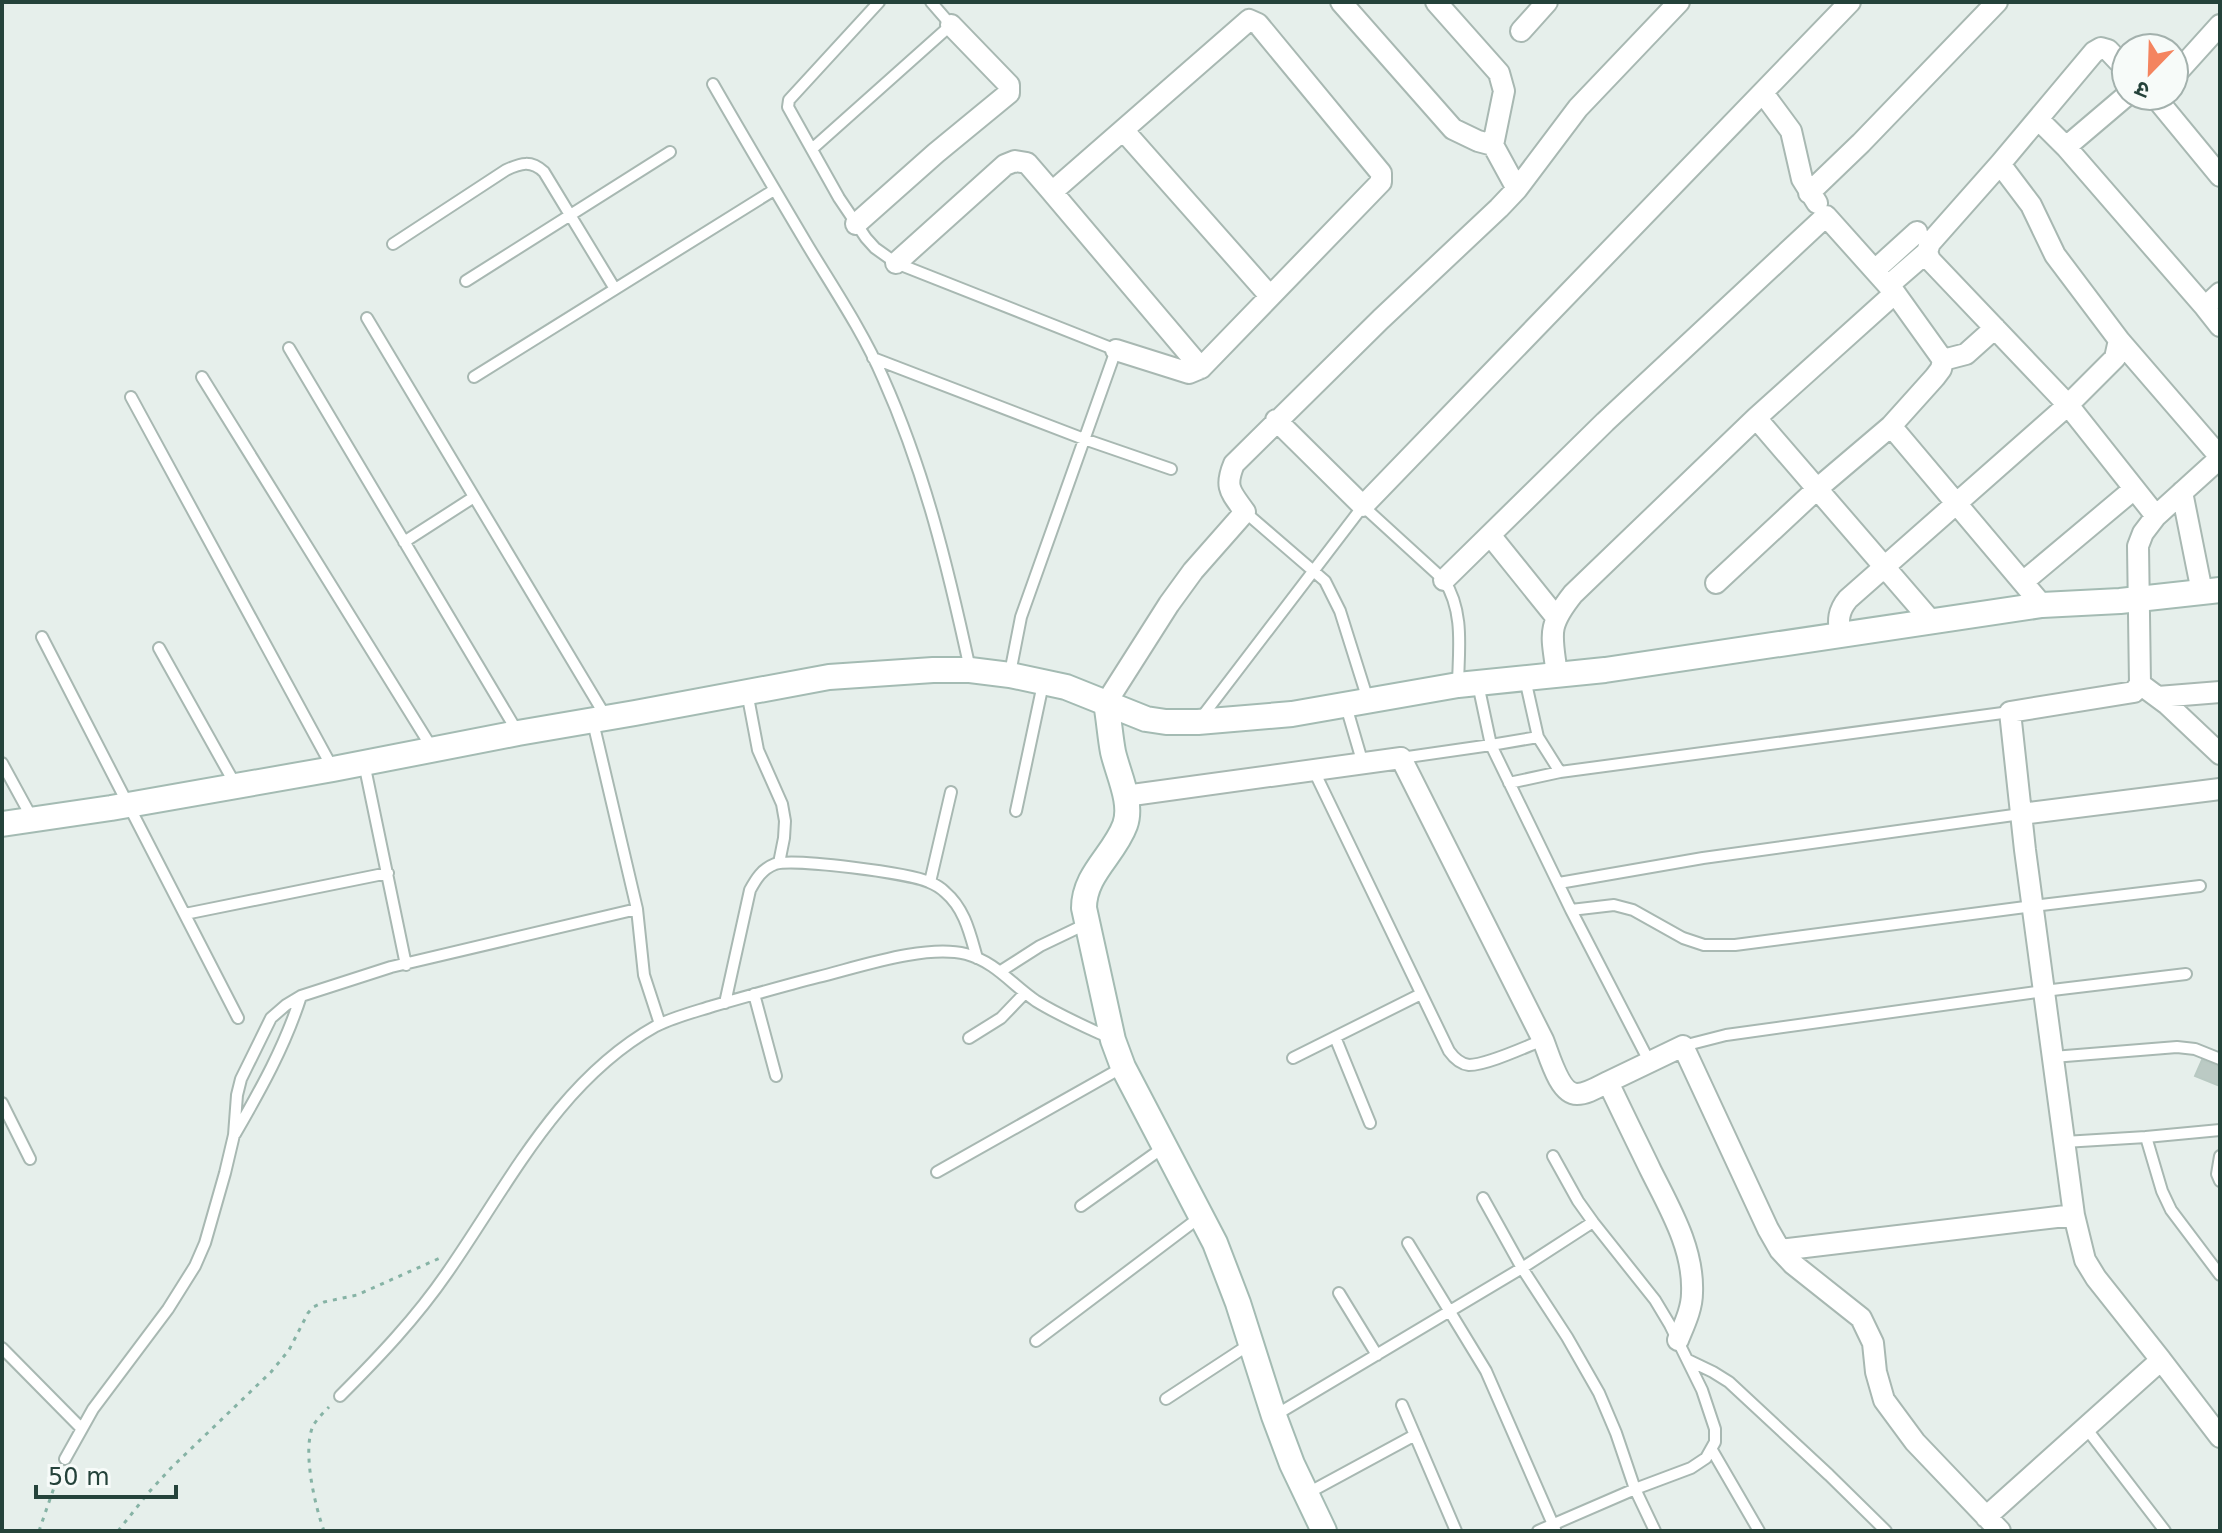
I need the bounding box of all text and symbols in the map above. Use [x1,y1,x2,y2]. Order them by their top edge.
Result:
north arrow [2110,32,2190,112]
text: उ [2131,75,2153,104]
scale bar [36,1449,176,1499]
text: 50 m [48,1463,110,1491]

